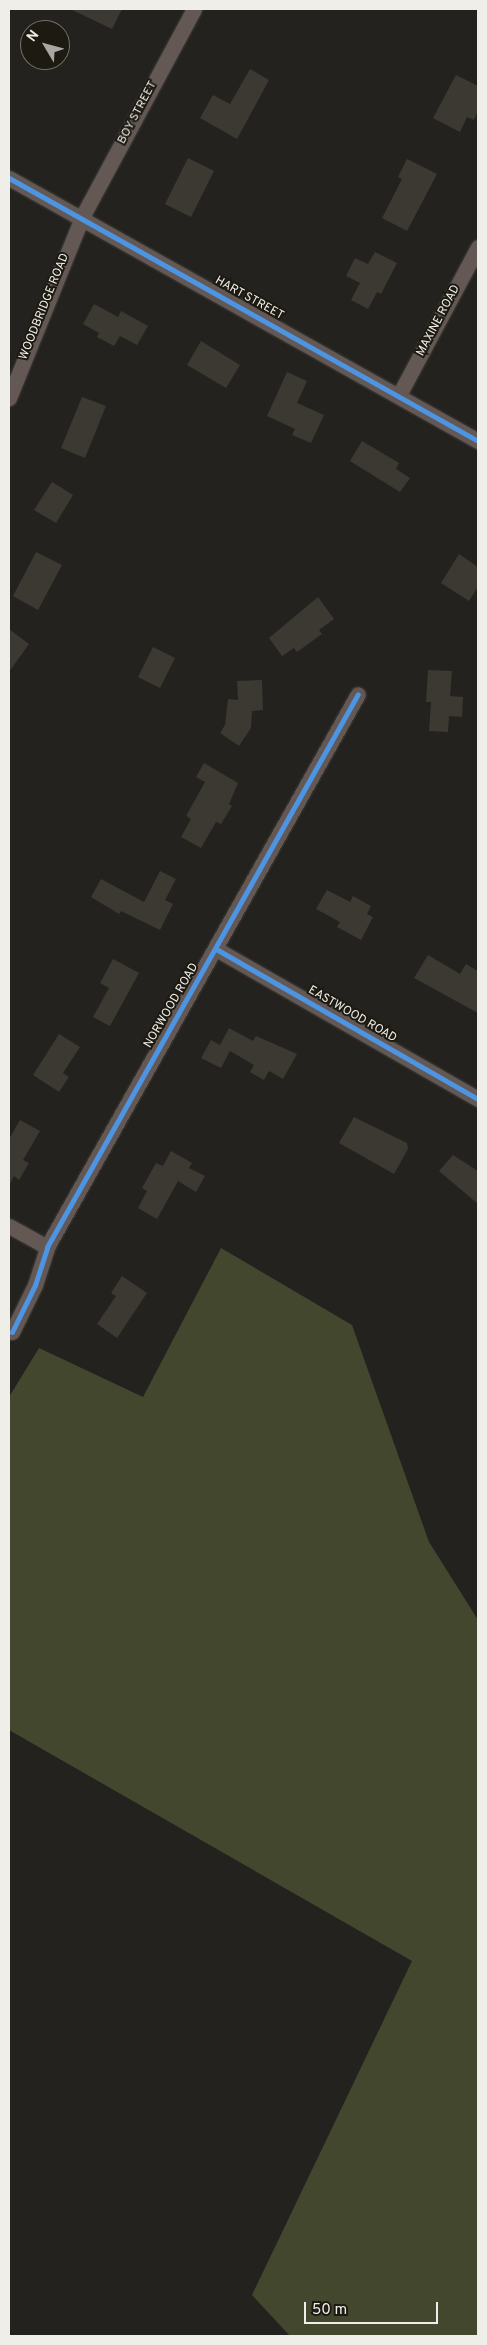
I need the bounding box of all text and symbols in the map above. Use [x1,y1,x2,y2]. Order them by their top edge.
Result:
north arrow [20,20,70,70]
text: N [24,27,43,45]
street label: BOY STREET [115,79,161,147]
street label: WOODBRIDGE ROAD [17,252,73,362]
street label: HART STREET [212,274,286,324]
street label: MAXINE ROAD [414,283,464,359]
street label: NORWOOD ROAD [142,961,202,1051]
street label: EASTWOOD ROAD [305,984,399,1046]
scale bar [307,2292,441,2324]
text: 50 m [312,2301,347,2320]

